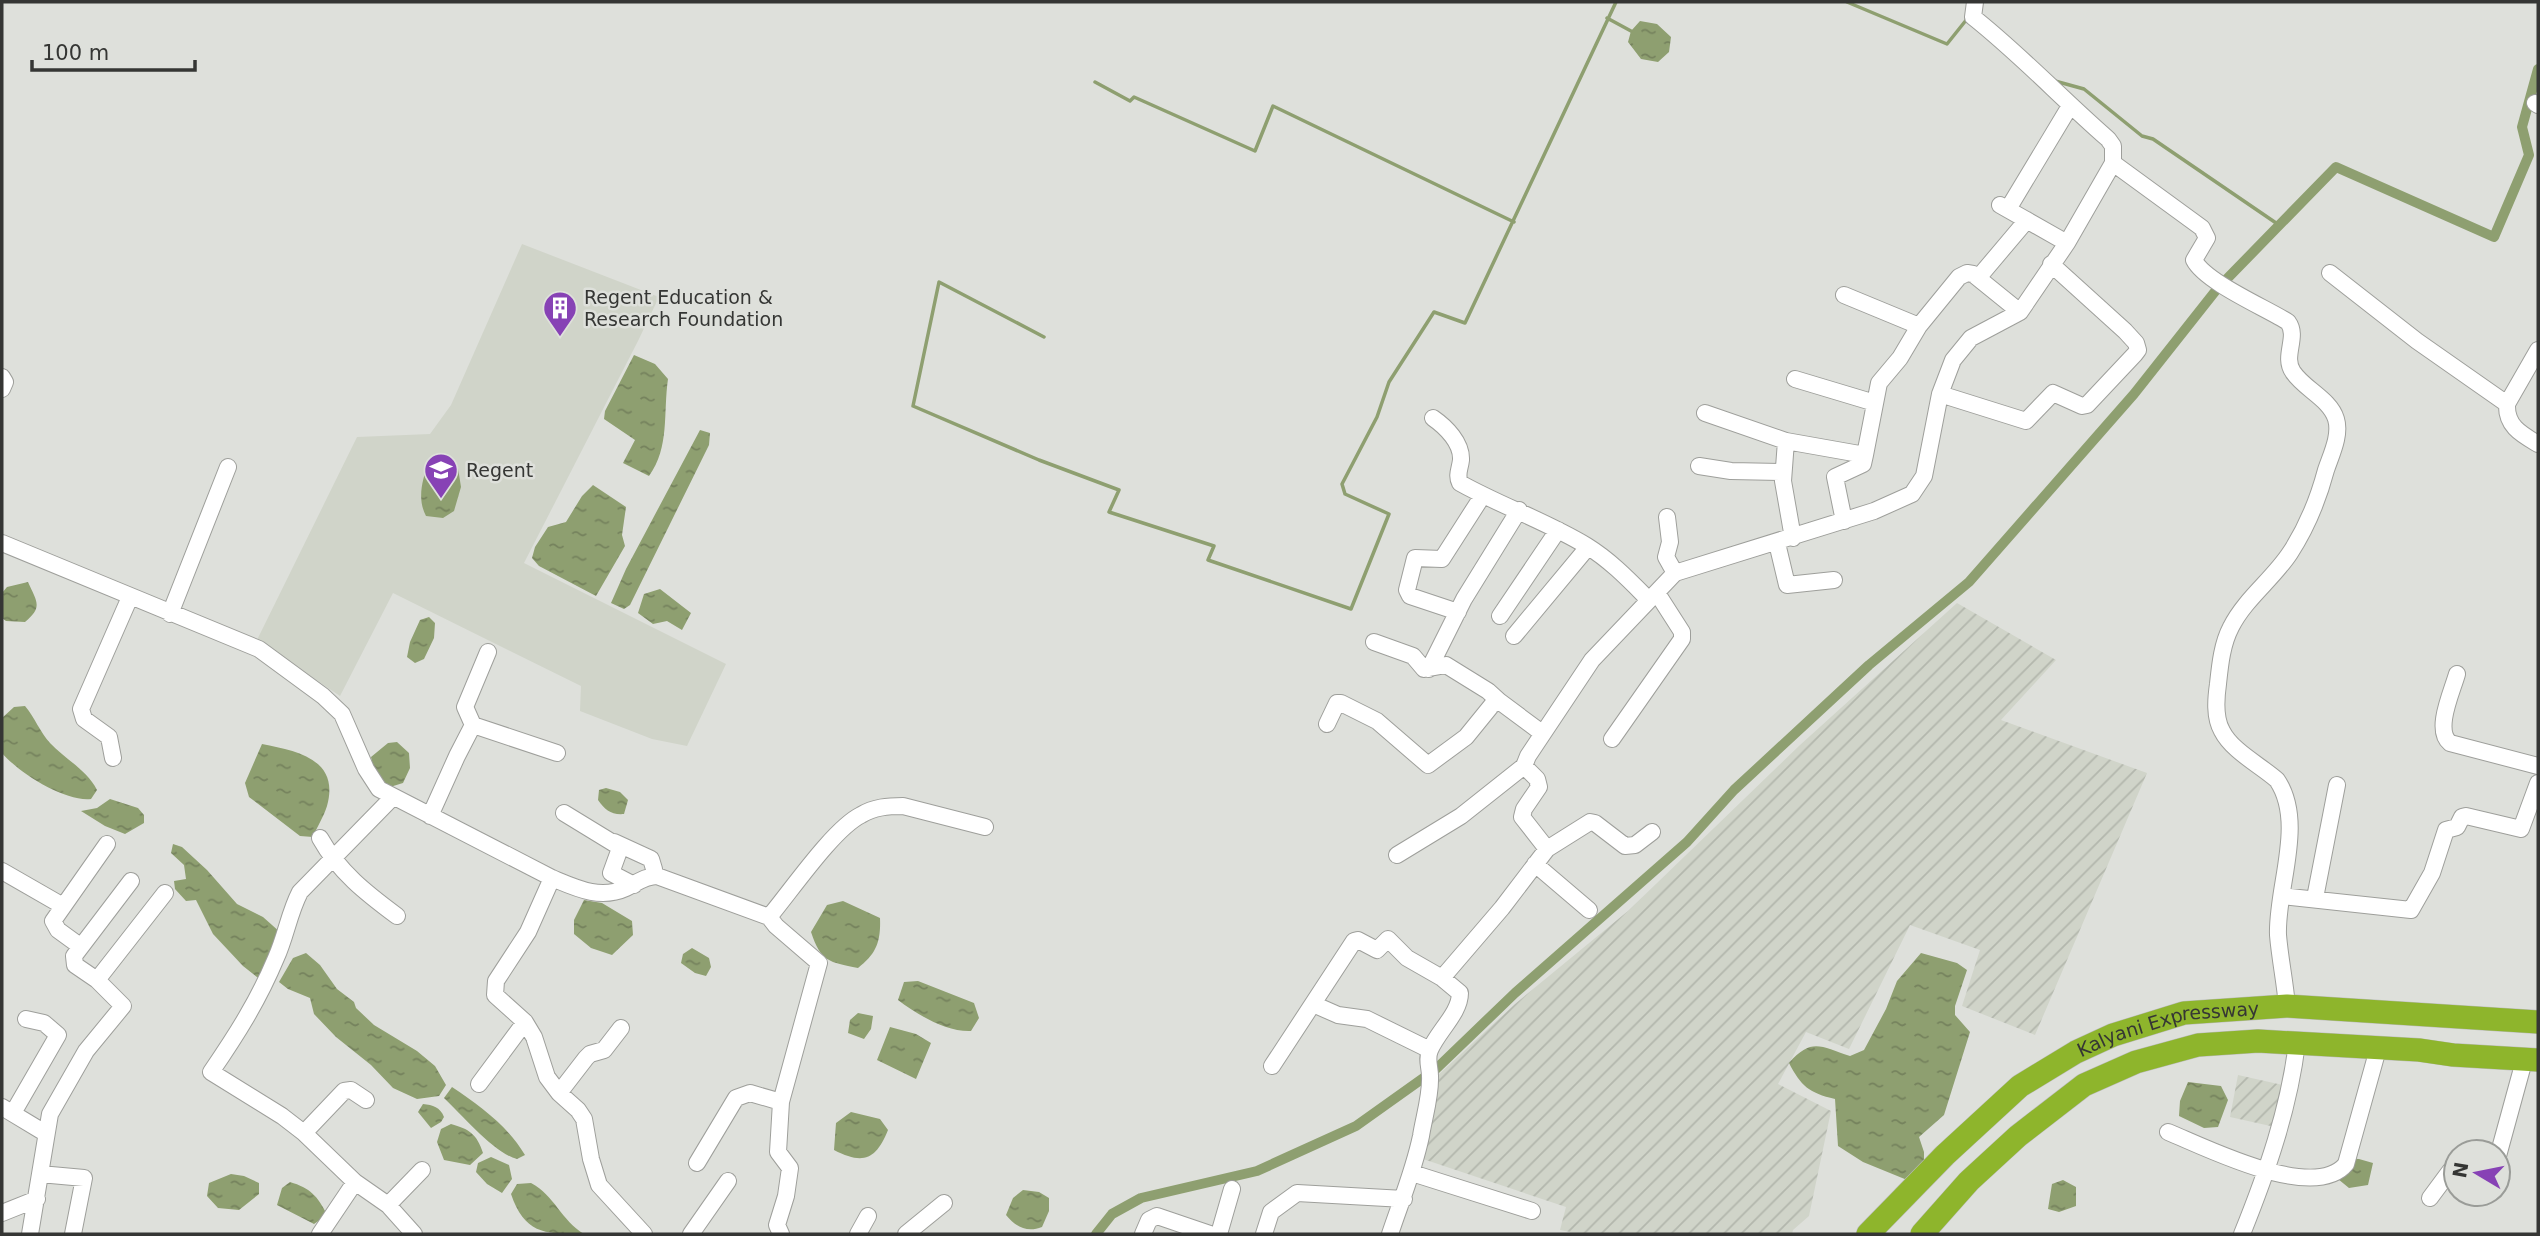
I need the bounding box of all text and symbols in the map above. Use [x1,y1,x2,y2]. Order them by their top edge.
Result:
scale bar [32,28,194,72]
text: 100 m [42,41,109,65]
place label: Regent Education & Research Foundation [584,286,783,330]
building icon: Regent Education & Research Foundation [541,289,579,338]
school or university icon: Regent [422,451,460,500]
place label: Regent [466,459,533,481]
street label: Kalyani Expressway [2073,997,2260,1061]
north arrow [2442,1138,2512,1208]
text: N [2448,1160,2472,1180]

